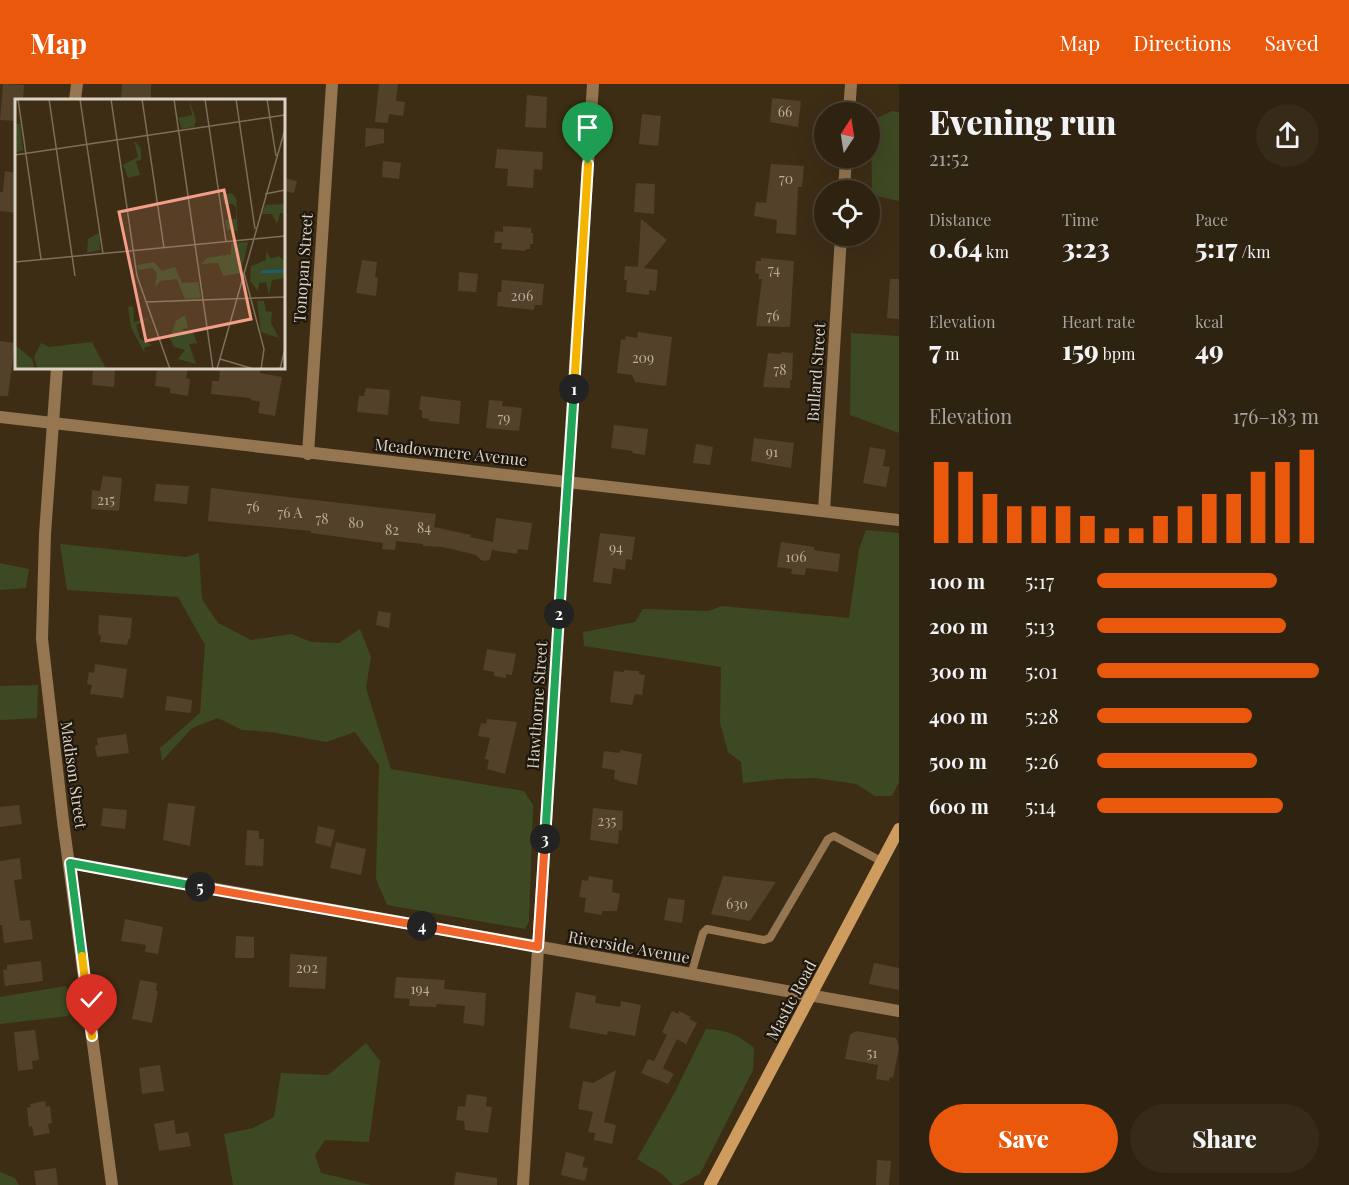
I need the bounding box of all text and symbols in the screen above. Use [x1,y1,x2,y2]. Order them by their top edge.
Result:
text: Map [30,24,87,61]
text: Map [1059,28,1100,56]
text: Directions [1133,28,1231,56]
text: Saved [1264,28,1319,56]
inset map [15,99,285,369]
text: Evening run [929,99,1116,143]
pin [562,102,613,164]
house number: 66 [778,102,792,121]
north arrow [814,102,880,168]
map controls [814,102,880,246]
button: share [1256,104,1319,167]
icon: arrive [571,111,604,144]
text: 21:52 [929,144,969,171]
house number: 70 [779,169,793,188]
button: locate [814,180,880,246]
text: Distance [929,209,991,230]
text: Time [1062,209,1099,230]
text: Pace [1195,209,1228,230]
street label: Tonopan Street [288,212,317,324]
text: 0.64 [929,230,982,265]
text: 3:23 [1062,230,1110,265]
text: 5:17 [1195,230,1237,265]
text: km [982,241,1009,262]
text: /km [1237,241,1270,262]
house number: 74 [768,260,780,279]
house number: 206 [511,286,533,305]
house number: 76 [767,306,779,325]
text: Elevation [929,311,996,332]
text: Heart rate [1062,311,1135,332]
text: kcal [1195,311,1224,332]
street label: Bullard Street [802,321,829,422]
text: 7 [929,332,941,367]
text: 159 [1062,332,1099,367]
text: 49 [1195,332,1224,367]
text: m [941,343,959,364]
text: bpm [1099,343,1135,364]
house number: 209 [632,348,654,367]
house number: 78 [774,360,786,379]
pin: 1 [559,374,589,404]
text: 1 [571,378,577,399]
text: Elevation [929,402,1012,429]
text: 176–183 m [1232,402,1319,429]
house number: 79 [498,408,510,427]
street label: Meadowmere Avenue [374,433,528,470]
house number: 91 [766,442,778,461]
house number: 215 [97,490,115,509]
house number: 76 [247,497,259,516]
house number: 76 A [278,503,303,522]
house number: 78 [316,509,328,528]
house number: 80 [348,513,364,532]
house number: 84 [417,518,431,537]
house number: 82 [385,520,399,539]
house number: 94 [609,538,623,557]
house number: 106 [786,547,806,566]
text: 100 m [929,567,985,594]
text: 5:17 [1025,567,1054,594]
pin: 2 [544,599,574,629]
text: 2 [555,603,563,624]
text: 200 m [929,612,988,639]
text: 5:13 [1025,612,1055,639]
street label: Hawthorne Street [522,640,551,769]
text: 300 m [929,657,987,684]
text: 5:01 [1025,657,1058,684]
text: 400 m [929,702,988,729]
text: 5:28 [1025,702,1059,729]
street label: Madison Street [57,720,92,830]
text: 500 m [929,747,987,774]
text: 5:26 [1025,747,1059,774]
text: 600 m [929,792,989,819]
text: 5:14 [1025,792,1056,819]
house number: 235 [598,811,617,830]
pin: 3 [530,824,560,854]
text: 3 [541,828,549,849]
pin: 5 [185,872,215,902]
text: 5 [196,876,204,897]
house number: 630 [726,894,748,913]
pin: 4 [407,911,437,941]
text: 4 [418,915,426,936]
street label: Riverside Avenue [566,925,692,968]
street label: Mastic Road [761,956,820,1043]
house number: 202 [296,958,318,977]
pin [66,974,117,1036]
house number: 194 [410,979,430,998]
icon: check [75,983,108,1016]
house number: 51 [867,1043,878,1062]
button: Save [929,1104,1118,1173]
button: Share [1130,1104,1319,1173]

